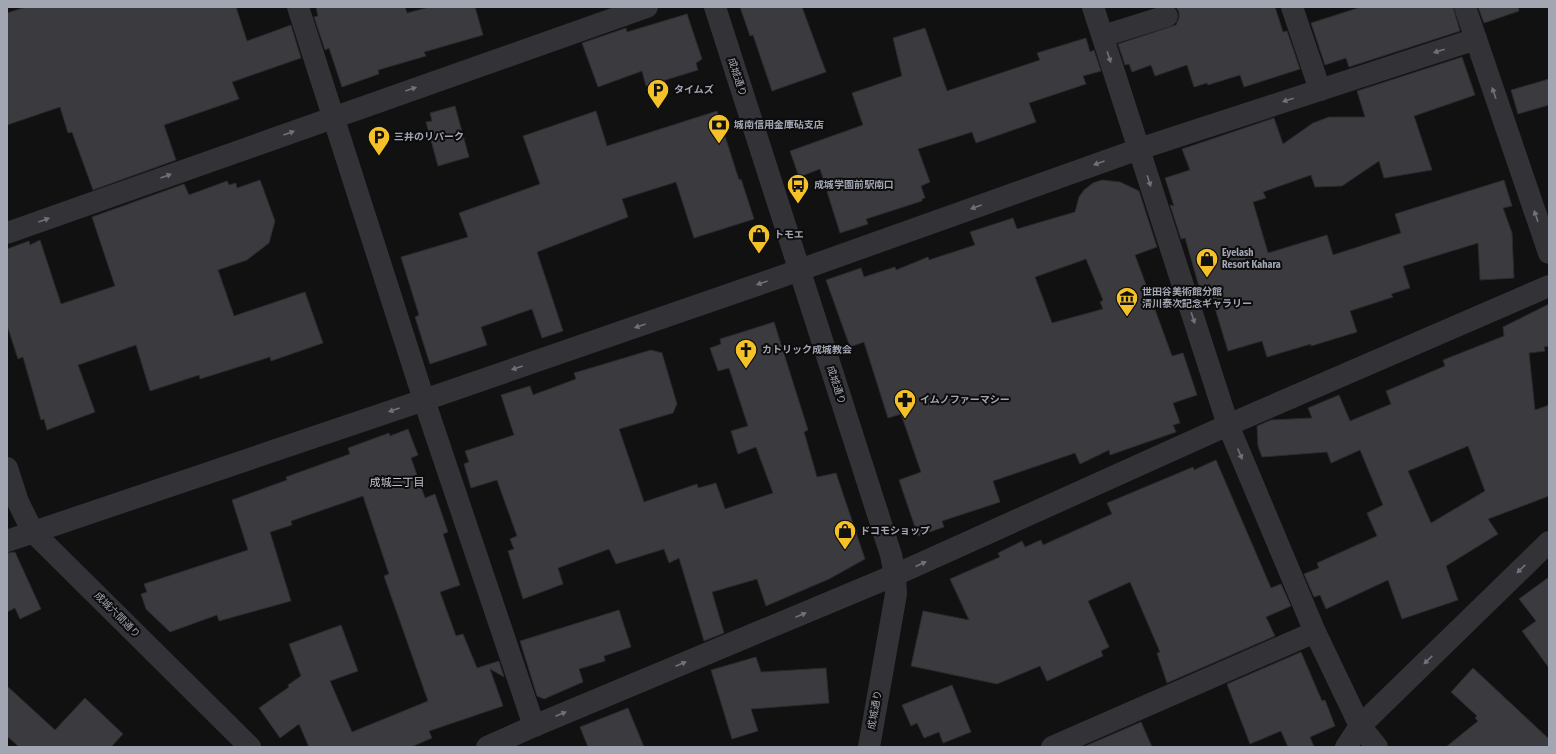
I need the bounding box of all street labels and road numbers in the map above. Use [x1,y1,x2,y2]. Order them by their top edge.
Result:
street label: 成城通り [725,56,749,98]
street label: 成城通り [824,364,848,406]
street label: 成城六間通り [92,590,142,640]
street label: 成城通り [866,689,884,731]

